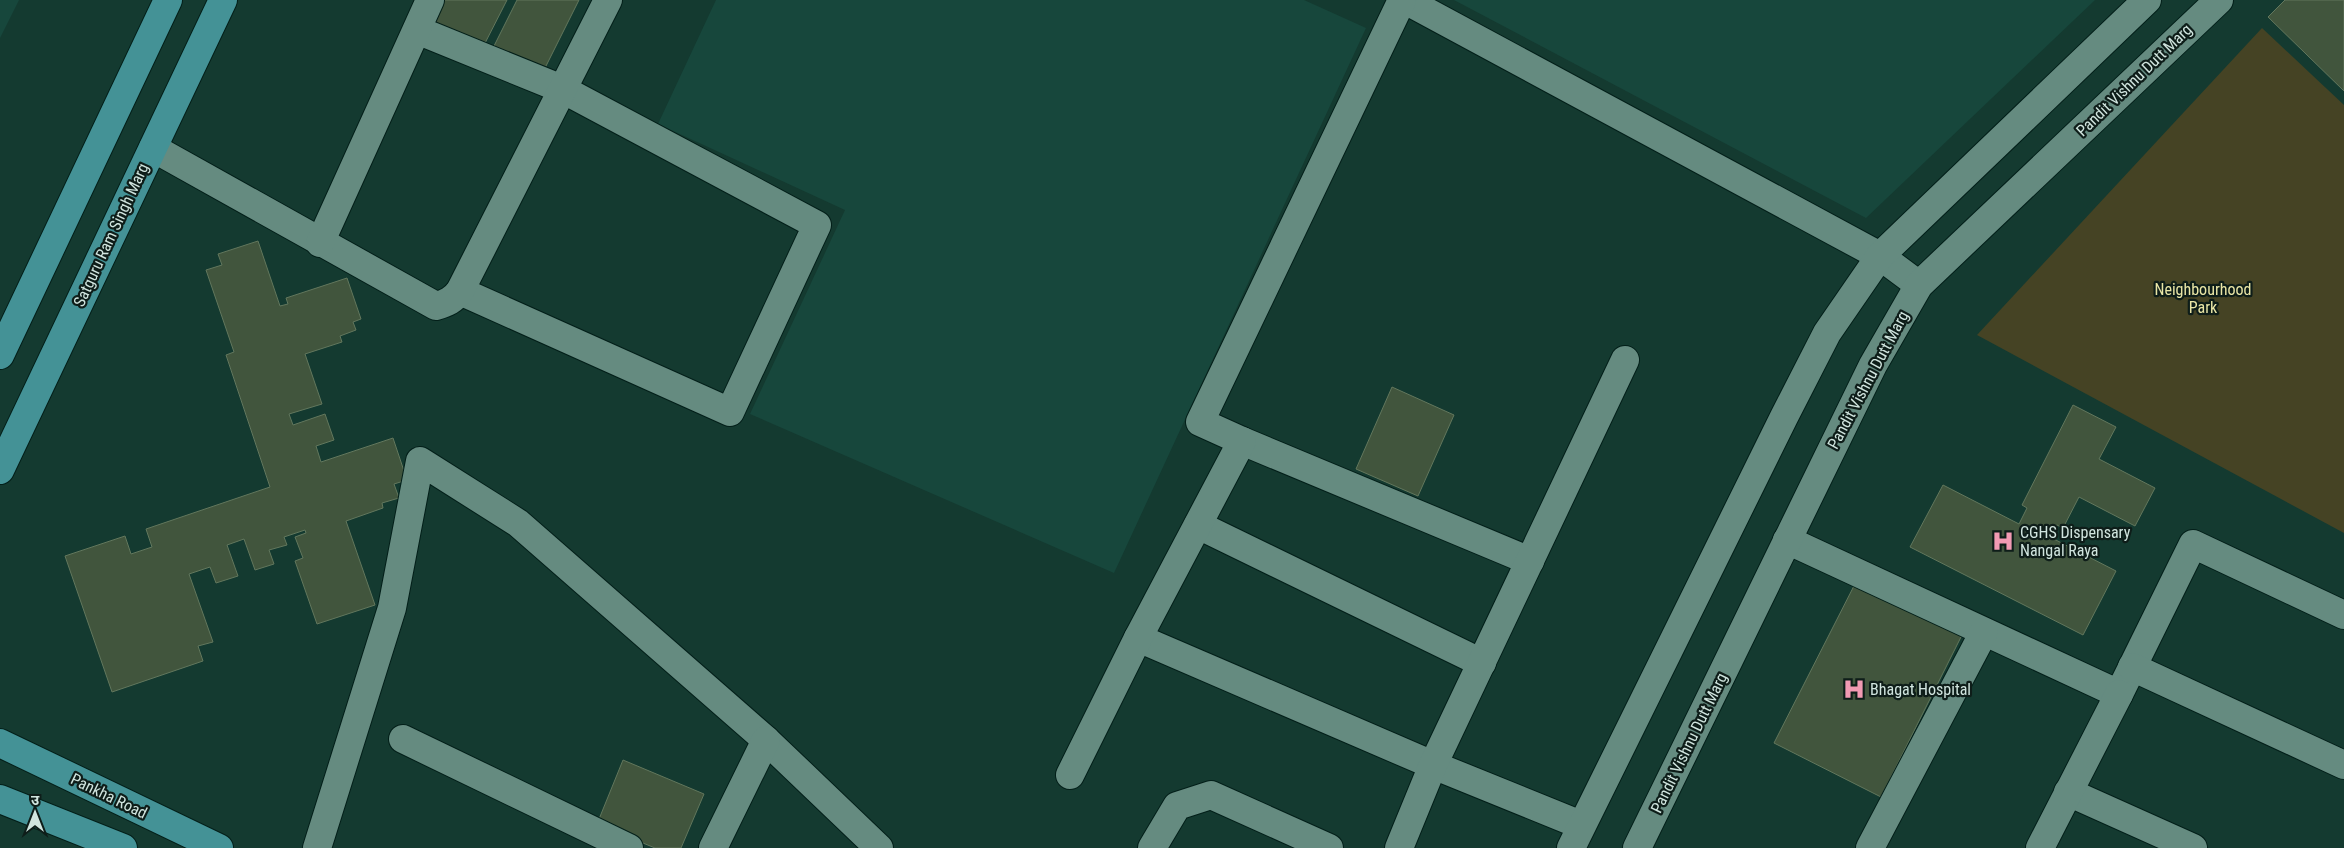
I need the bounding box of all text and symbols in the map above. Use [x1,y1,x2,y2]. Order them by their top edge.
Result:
street label: Pandit Vishnu Dutt Marg [2072,20,2196,140]
street label: Satguru Ram Singh Marg [69,160,153,310]
park label: Neighbourhood Park [2155,280,2251,317]
street label: Pandit Vishnu Dutt Marg [1824,308,1912,452]
place label: CGHS Dispensary Nangal Raya [2020,523,2131,560]
hospital icon: CGHS Dispensary Nangal Raya [1990,528,2016,554]
street label: Pandit Vishnu Dutt Marg [1647,670,1731,816]
hospital icon: Bhagat Hospital [1841,676,1867,702]
place label: Bhagat Hospital [1870,680,1971,699]
street label: Pankha Road [68,769,150,823]
north arrow [10,788,60,838]
text: उ [31,792,40,808]

